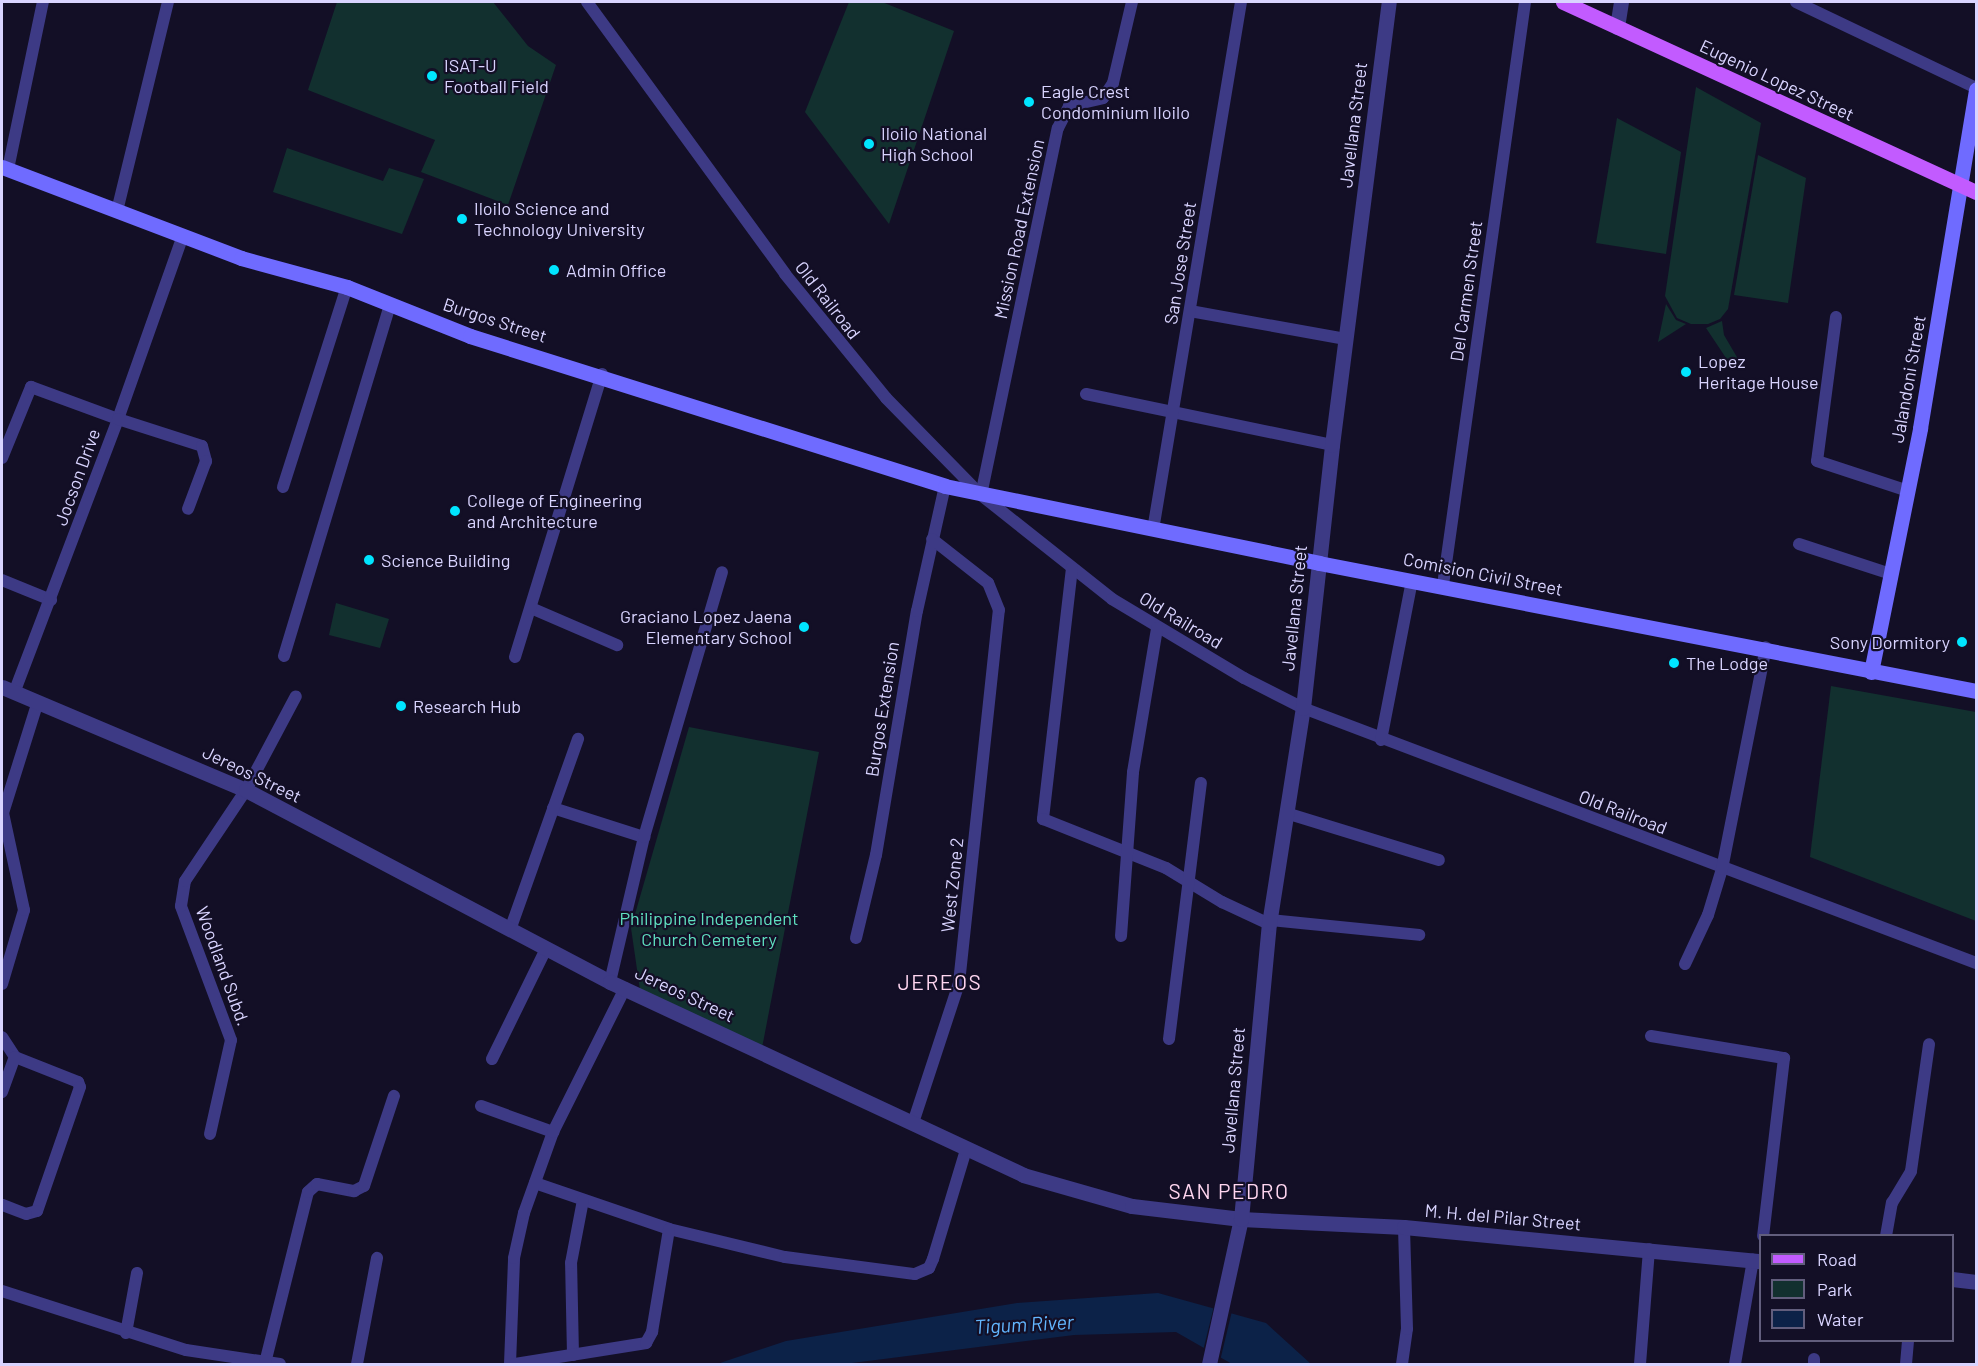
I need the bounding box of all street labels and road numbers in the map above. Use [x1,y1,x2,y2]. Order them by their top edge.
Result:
street label: Eugenio Lopez Street [1696,35,1858,125]
street label: Javellana Street [1335,61,1371,189]
street label: Mission Road Extension [989,137,1049,321]
street label: San Jose Street [1160,200,1200,326]
street label: Del Carmen Street [1445,219,1487,363]
street label: Old Railroad [791,257,865,343]
street label: Burgos Street [440,293,550,347]
street label: Jalandoni Street [1886,314,1930,444]
street label: Jocson Drive [50,426,104,528]
street label: Javellana Street [1277,544,1311,672]
street label: Comision Civil Street [1401,548,1565,600]
street label: Old Railroad [1136,587,1226,653]
street label: Burgos Extension [861,640,903,778]
street label: Jereos Street [199,741,305,807]
street label: Old Railroad [1576,785,1670,839]
street label: West Zone 2 [936,837,968,933]
street label: Woodland Subd. [191,903,255,1029]
street label: Jereos Street [632,962,738,1026]
street label: Javellana Street [1217,1026,1249,1154]
street label: M. H. del Pilar Street [1424,1199,1582,1235]

